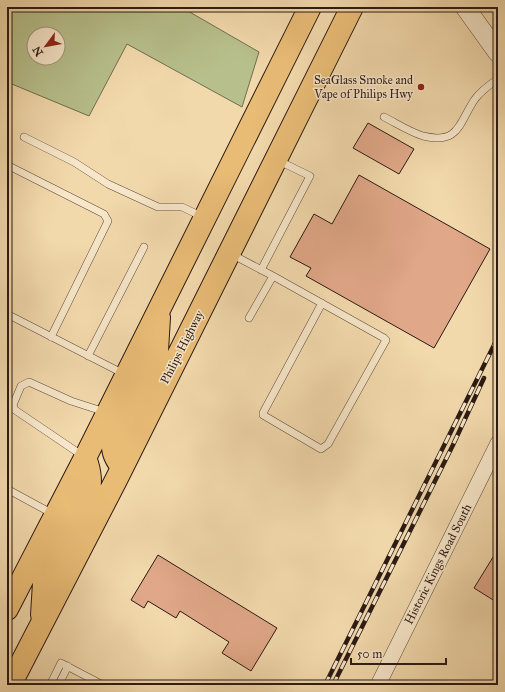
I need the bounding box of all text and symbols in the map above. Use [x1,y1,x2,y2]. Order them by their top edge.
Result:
north arrow [26,26,66,66]
text: N [30,43,46,58]
place label: SeaGlass Smoke and Vape of Philips Hwy [313,73,413,101]
marker: SeaGlass Smoke and Vape of Philips Hwy [416,82,426,92]
street label: Philips Highway [157,308,208,387]
street label: Historic Kings Road South [402,501,476,627]
scale bar [351,640,446,666]
text: 50 m [357,647,382,661]

